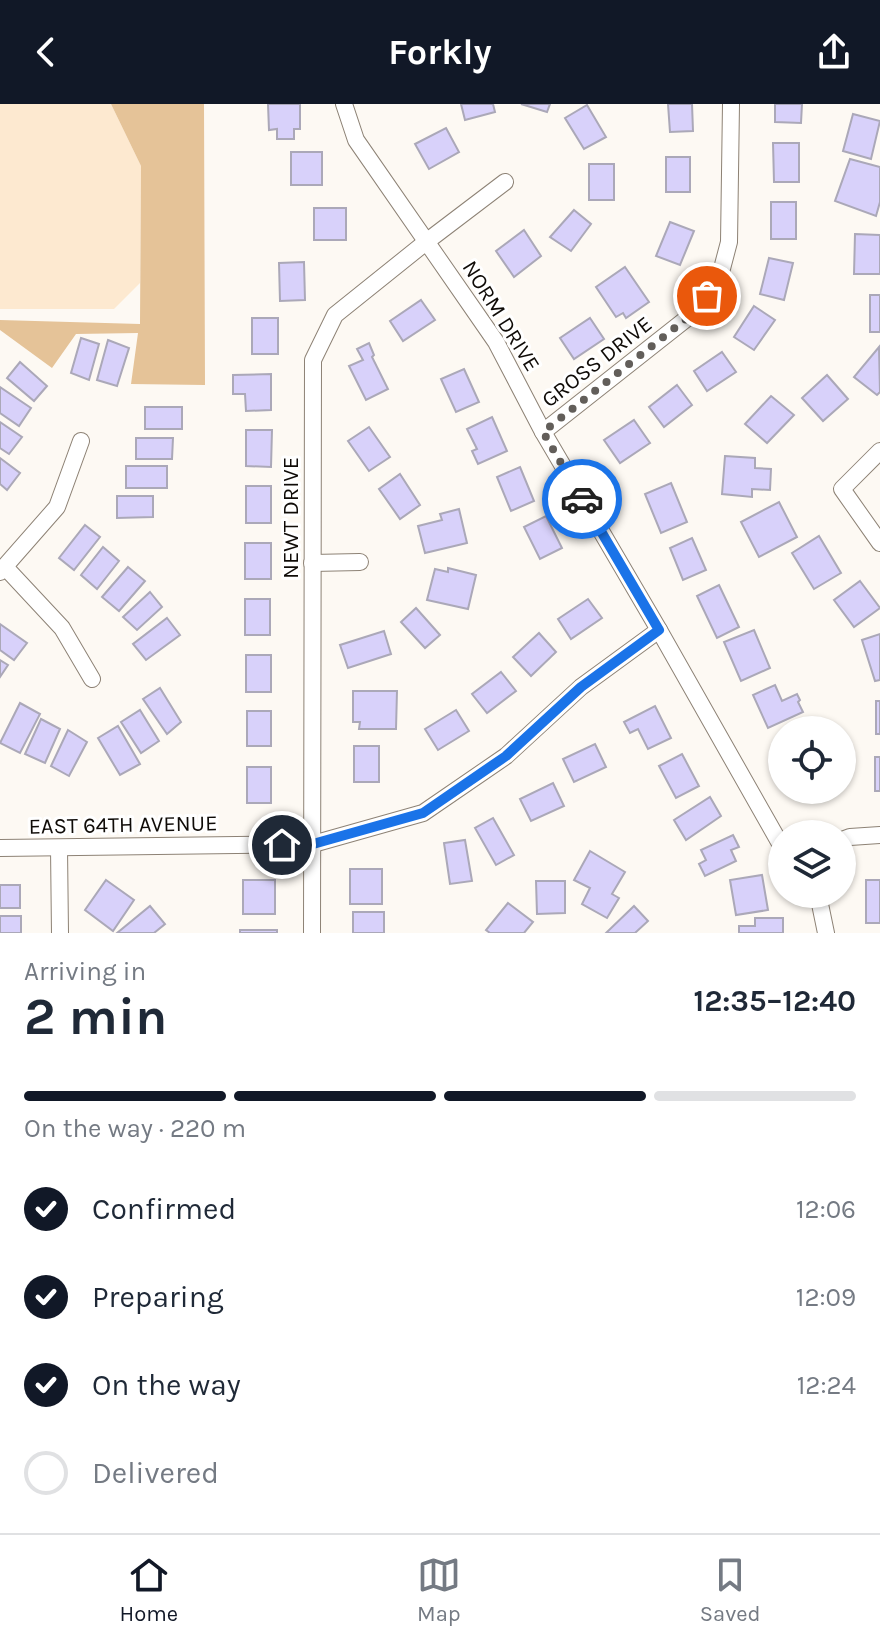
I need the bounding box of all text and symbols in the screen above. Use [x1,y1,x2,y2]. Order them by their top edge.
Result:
icon: back [24,30,68,74]
icon: share [812,30,856,74]
text: Forkly [388,31,492,73]
street label: NORM DRIVE [457,256,545,376]
pin [673,262,741,330]
icon: bag [685,274,729,318]
street label: GROSS DRIVE [537,311,657,413]
street label: NEWT DRIVE [278,457,304,579]
courier [542,459,622,539]
icon: car [560,477,604,521]
map controls [768,716,856,908]
button: locate [768,716,856,804]
street label: EAST 64TH AVENUE [28,810,218,840]
pin [248,811,316,879]
button: layers [768,820,856,908]
icon: home [260,823,304,867]
text: Arriving in [24,956,146,987]
text: 12:35–12:40 [693,983,856,1019]
text: 2 min [24,986,167,1047]
text: On the way · 220 m [24,1113,246,1144]
icon: check [24,1187,68,1231]
text: Confirmed [92,1191,236,1227]
text: 12:06 [796,1194,856,1225]
icon: check [24,1275,68,1319]
text: Preparing [92,1279,224,1315]
text: 12:09 [796,1282,856,1313]
icon: check [24,1363,68,1407]
text: On the way [92,1367,241,1403]
text: 12:24 [797,1370,856,1401]
text: Delivered [92,1455,219,1491]
tab: Home [119,1553,178,1627]
tab: Map [417,1553,461,1627]
tab: Saved [700,1553,761,1627]

